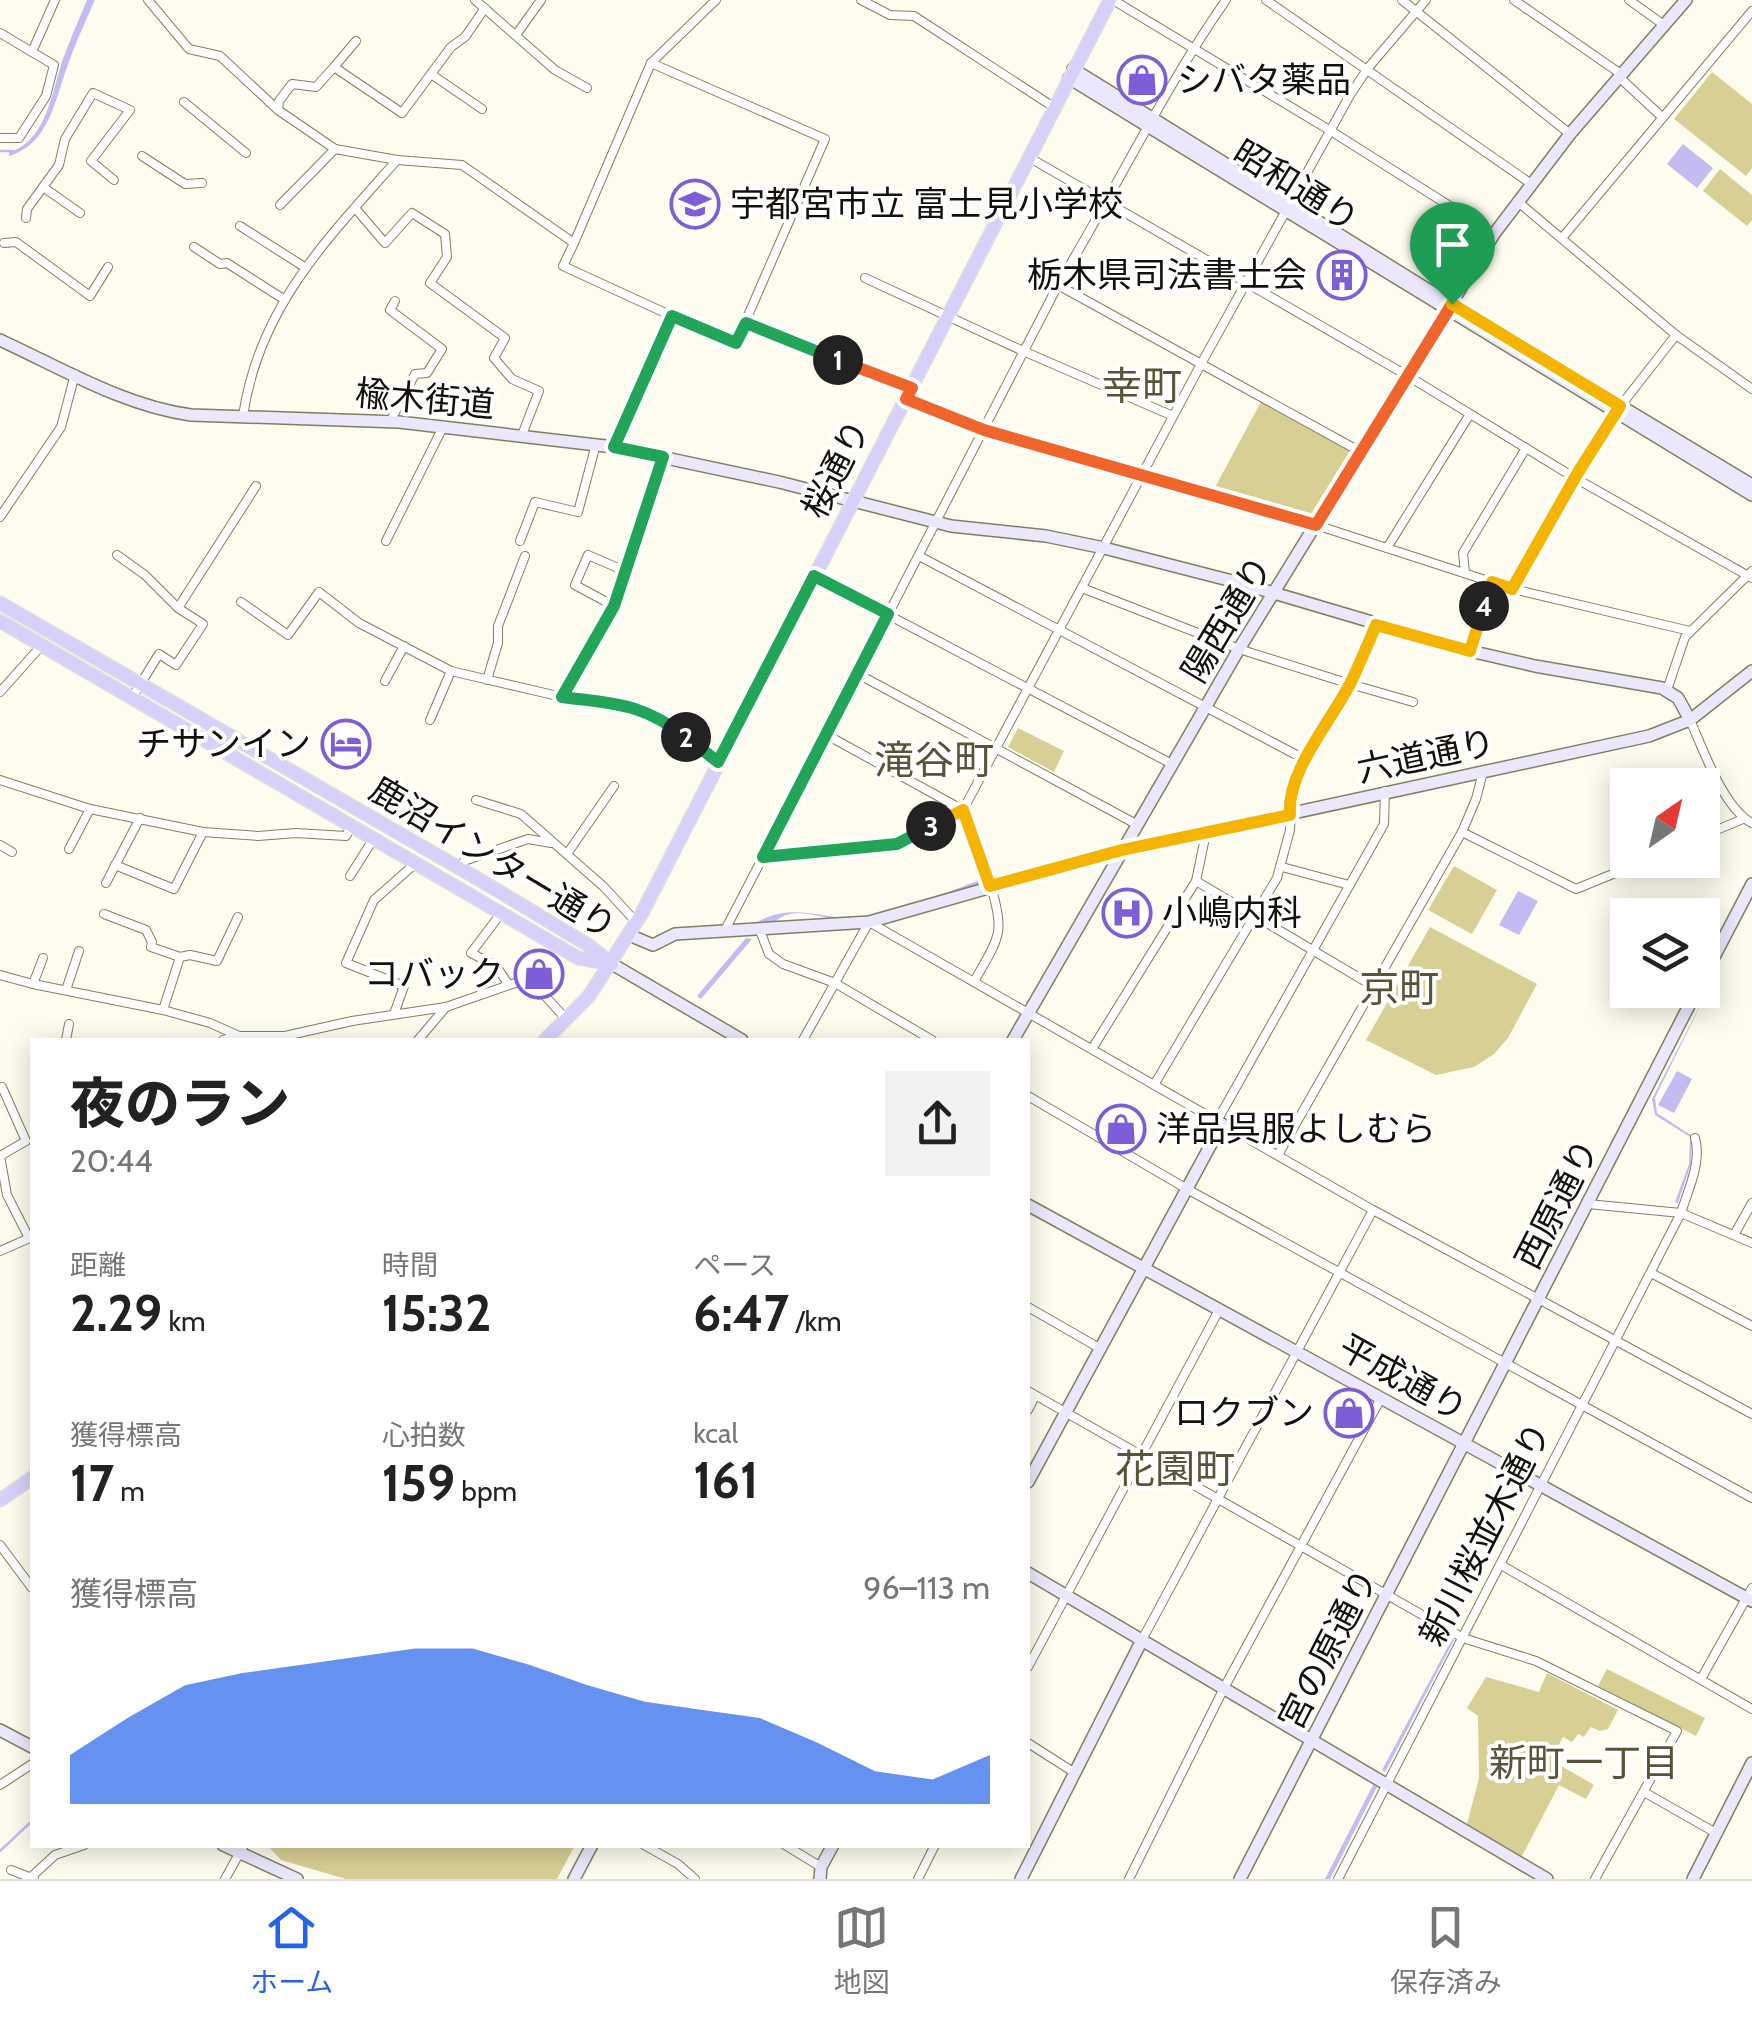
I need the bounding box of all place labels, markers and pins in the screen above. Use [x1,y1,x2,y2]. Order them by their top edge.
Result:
shop icon: シバタ薬品 [1116,54,1168,106]
place label: シバタ薬品 [1177,58,1351,101]
school or university icon: 宇都宮市立 富士見小学校 [669,178,721,230]
place label: 宇都宮市立 富士見小学校 [730,182,1123,225]
pin [1410,202,1495,305]
building icon: 栃木県司法書士会 [1316,249,1368,301]
place label: 栃木県司法書士会 [1027,253,1307,296]
pin: 1 [813,335,863,385]
pin: 4 [1459,581,1509,631]
pin: 2 [661,712,711,762]
hotel icon: チサンイン [320,718,372,770]
place label: チサンイン [136,722,311,765]
pin: 3 [906,801,956,851]
hospital icon: 小嶋内科 [1101,887,1153,939]
place label: 小嶋内科 [1162,891,1302,934]
shop icon: コバック [513,948,565,1000]
place label: コバック [364,952,504,995]
shop icon: 洋品呉服よしむら [1095,1103,1147,1155]
place label: 洋品呉服よしむら [1156,1107,1436,1150]
shop icon: ロクブン [1323,1387,1375,1439]
place label: ロクブン [1174,1391,1314,1434]

